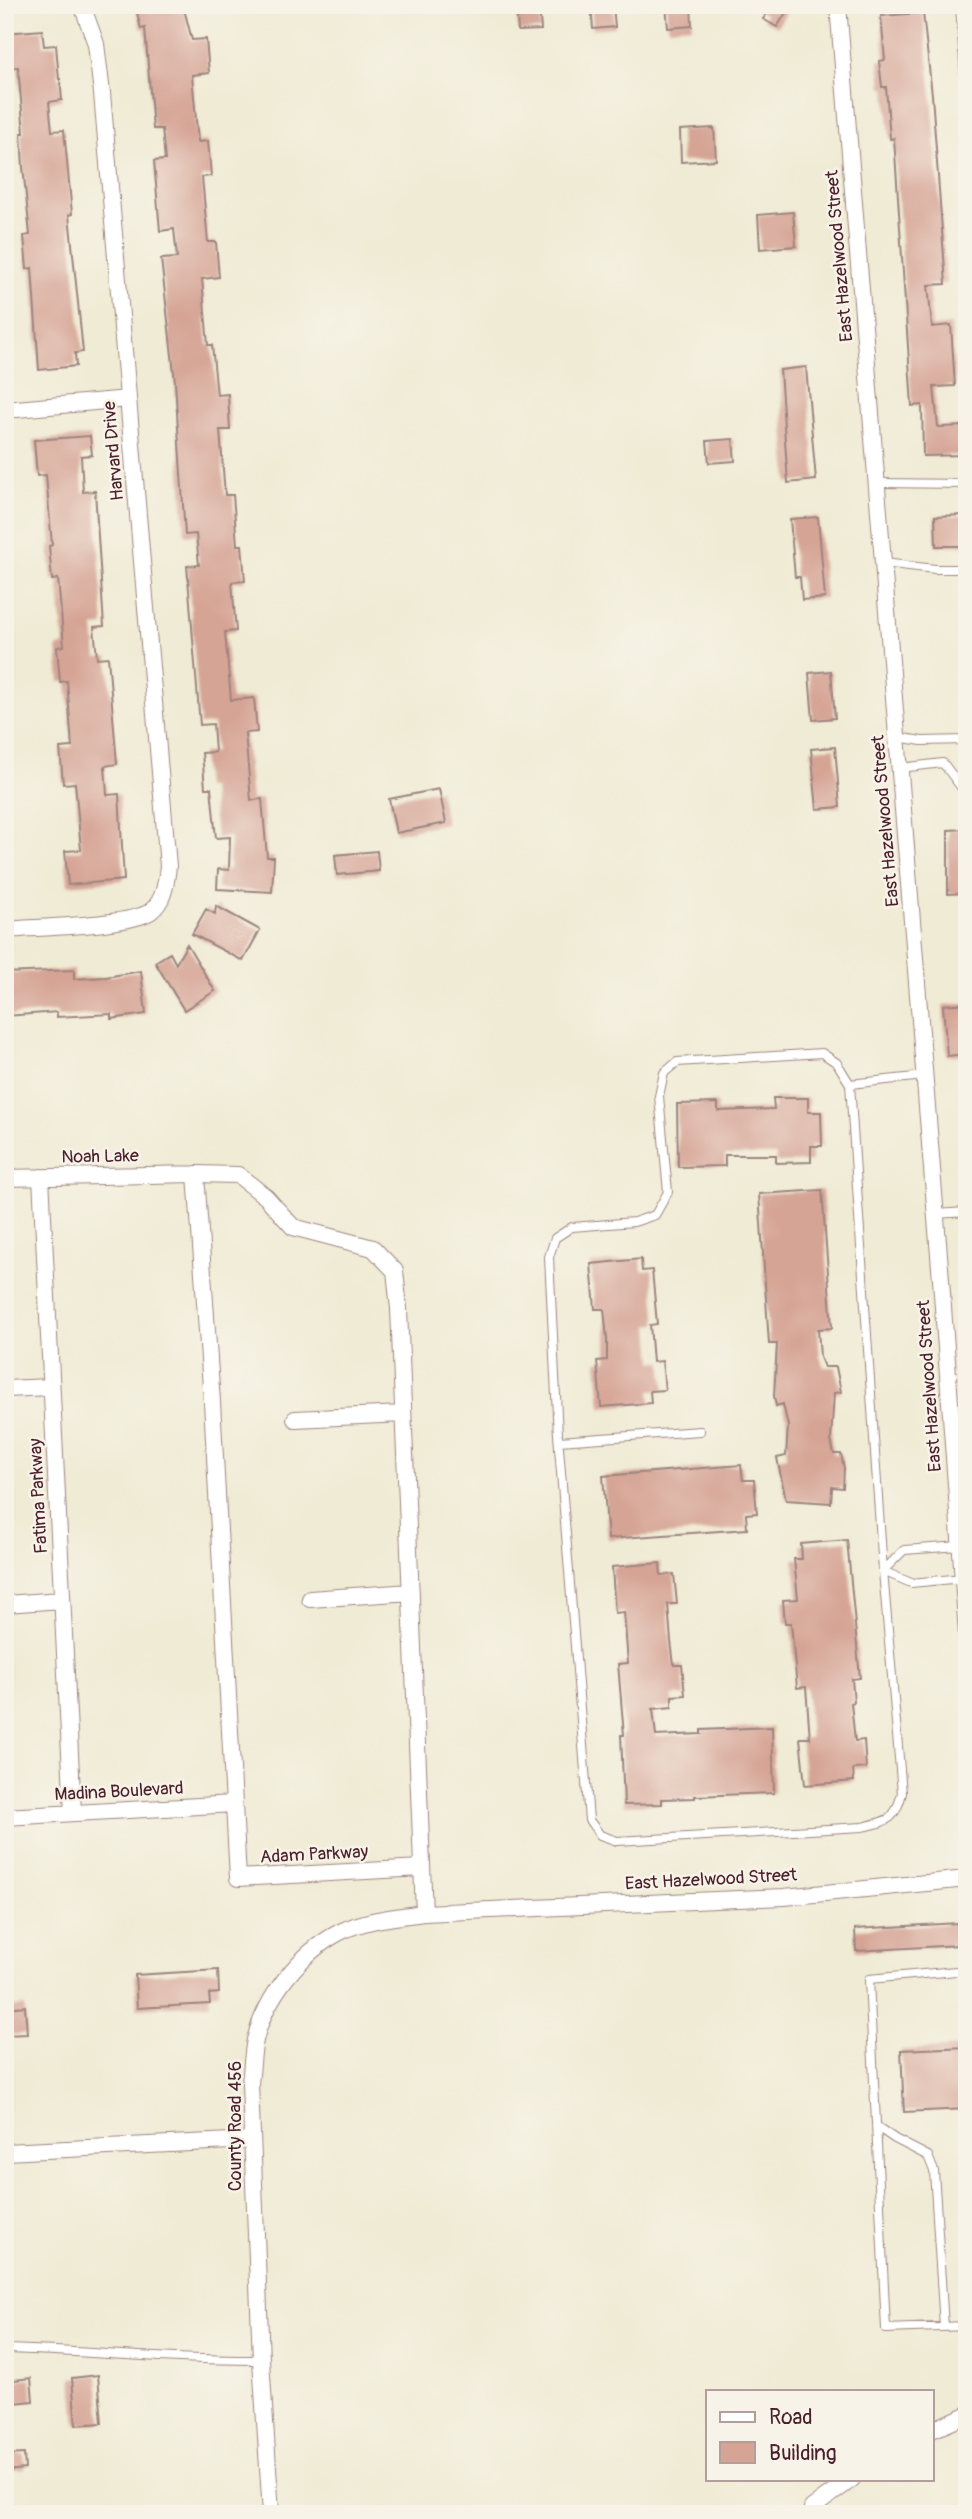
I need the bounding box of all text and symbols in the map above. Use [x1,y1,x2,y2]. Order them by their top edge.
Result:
street label: East Hazelwood Street [820,168,858,343]
street label: Harvard Drive [98,400,129,502]
street label: East Hazelwood Street [866,733,904,908]
street label: Noah Lake [61,1144,139,1169]
street label: East Hazelwood Street [912,1298,947,1473]
street label: Fatima Parkway [24,1437,53,1554]
street label: Madina Boulevard [54,1777,184,1806]
street label: Adam Parkway [259,1840,369,1869]
street label: East Hazelwood Street [624,1863,798,1895]
street label: County Road 456 [224,2061,247,2191]
legend [706,2390,934,2480]
text: Road [769,2404,813,2431]
text: Building [769,2440,836,2467]

